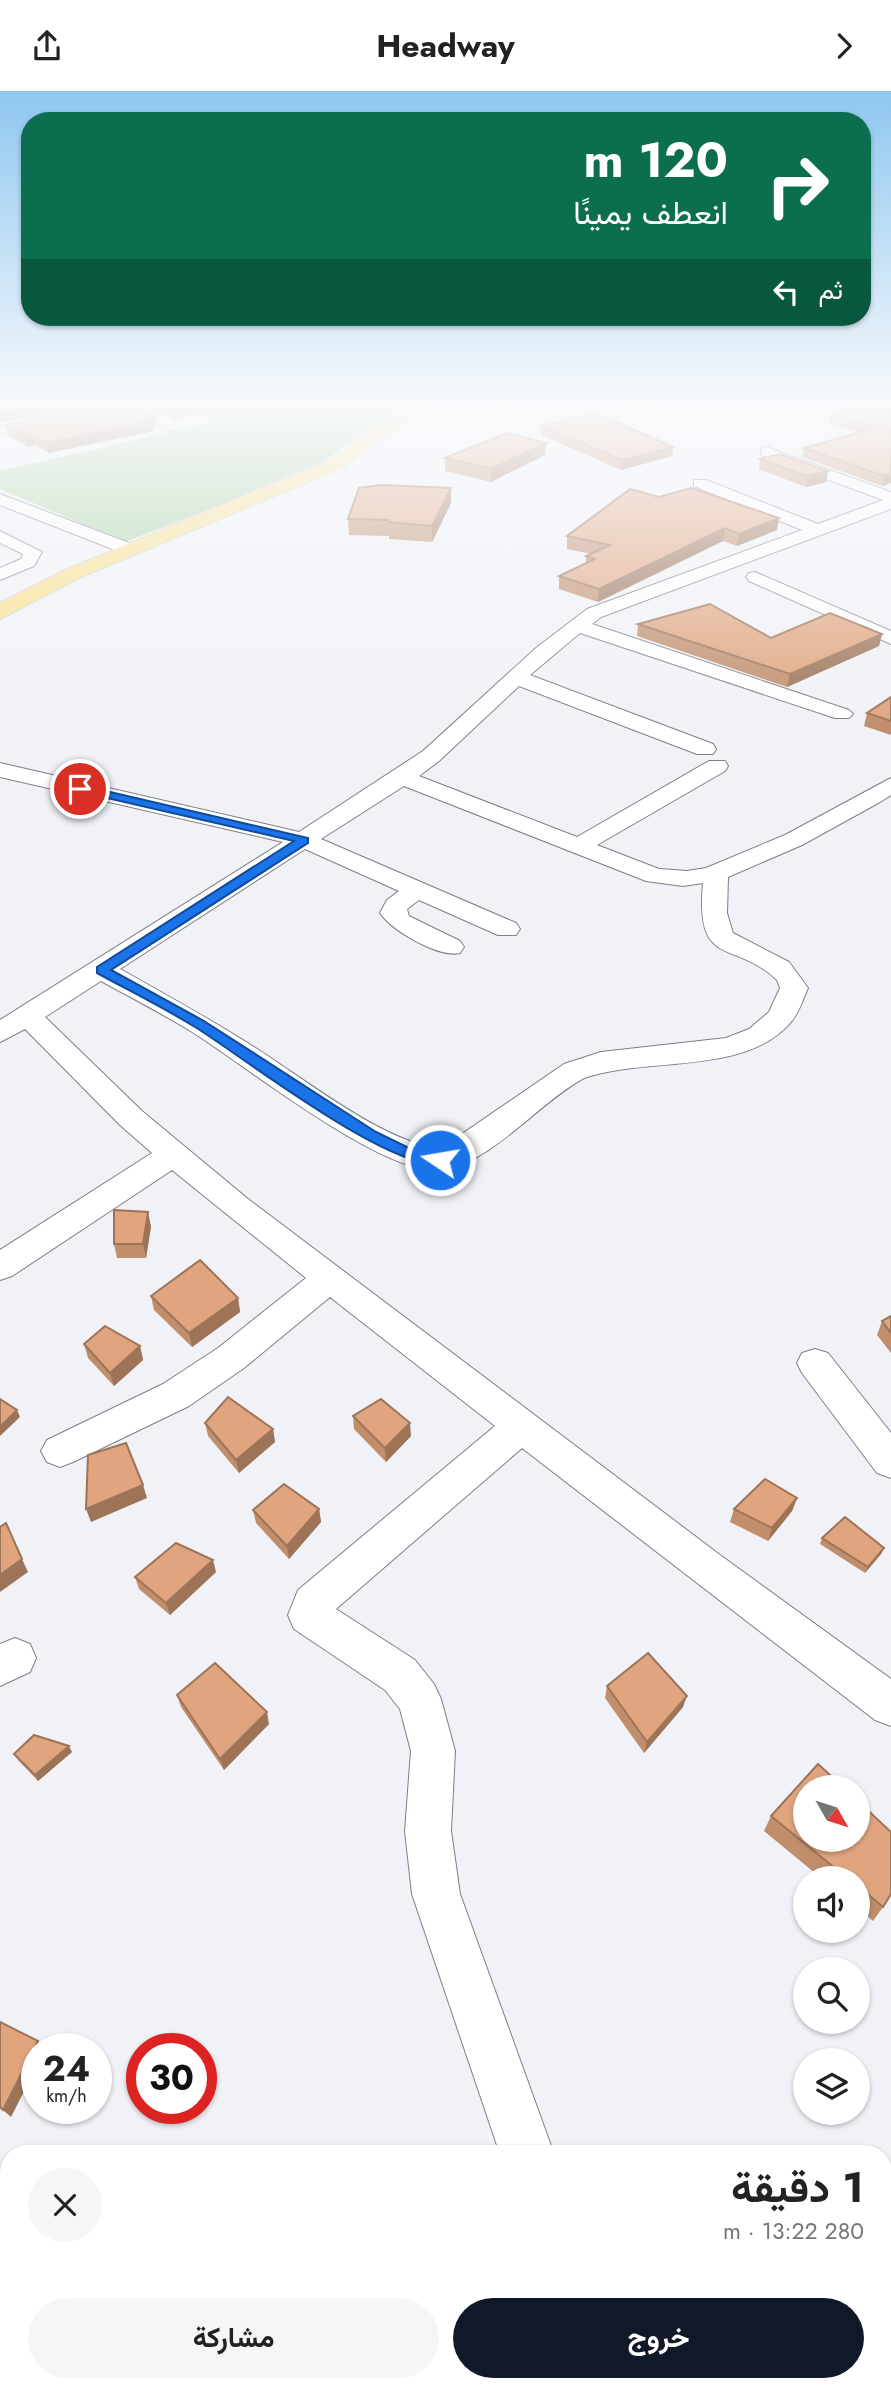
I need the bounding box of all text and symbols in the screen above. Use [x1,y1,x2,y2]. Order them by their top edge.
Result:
text: Headway [376,23,515,69]
icon: share [28,27,66,65]
icon: forward [825,27,863,65]
text: 120 m [584,125,728,195]
icon: right [752,140,843,231]
text: انعطف يمينًا [573,190,728,236]
text: ثم [819,271,843,309]
icon: left [767,273,805,311]
pin [50,759,110,819]
icon: arrive [61,770,99,808]
position arrow [403,1123,477,1197]
north arrow [793,1775,870,1851]
map controls [793,1775,870,2125]
button: sound [793,1866,870,1943]
button: search [793,1957,870,2034]
speed limit sign: 30 [126,2033,217,2124]
text: 24 [43,2044,90,2094]
button: layers [793,2048,870,2125]
text: km/h [46,2083,87,2109]
text: 1 دقيقة [731,2157,864,2218]
button: close [28,2168,102,2242]
text: 280 m · 13:22 [723,2214,864,2248]
button: مشاركة [28,2298,439,2378]
button: خروج [453,2298,864,2378]

